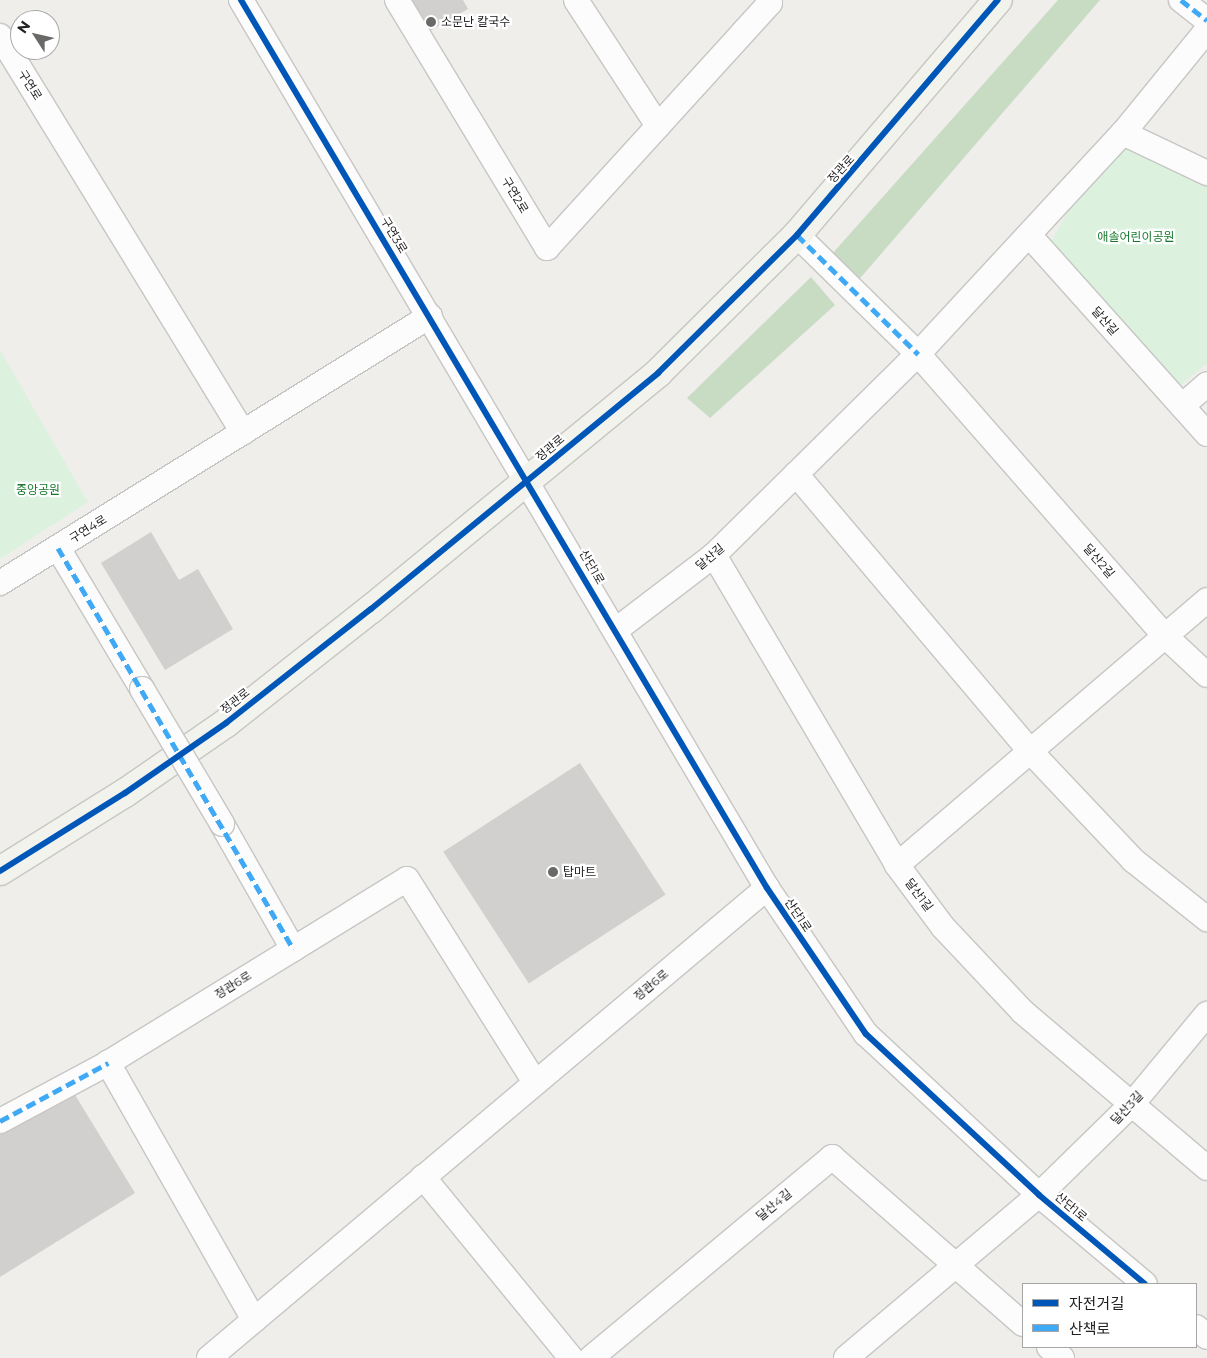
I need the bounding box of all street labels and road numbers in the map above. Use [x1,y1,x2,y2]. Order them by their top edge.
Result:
street label: 구연로 [15,67,45,103]
street label: 정관로 [825,152,857,186]
street label: 구연2로 [499,174,531,216]
street label: 구연3로 [378,214,410,256]
street label: 달산길 [1089,304,1121,338]
street label: 정관로 [533,432,567,464]
street label: 구연4로 [67,512,109,546]
street label: 달산길 [693,541,727,573]
street label: 달산2길 [1080,541,1118,581]
street label: 산단1로 [576,547,608,587]
street label: 정관로 [218,685,252,717]
street label: 달산1길 [902,876,936,914]
street label: 산단1로 [782,895,814,935]
street label: 정관6로 [631,966,671,1004]
street label: 정관6로 [212,968,254,1002]
street label: 달산3길 [1108,1089,1146,1127]
street label: 달산4길 [754,1186,794,1224]
street label: 산단1로 [1052,1189,1090,1225]

